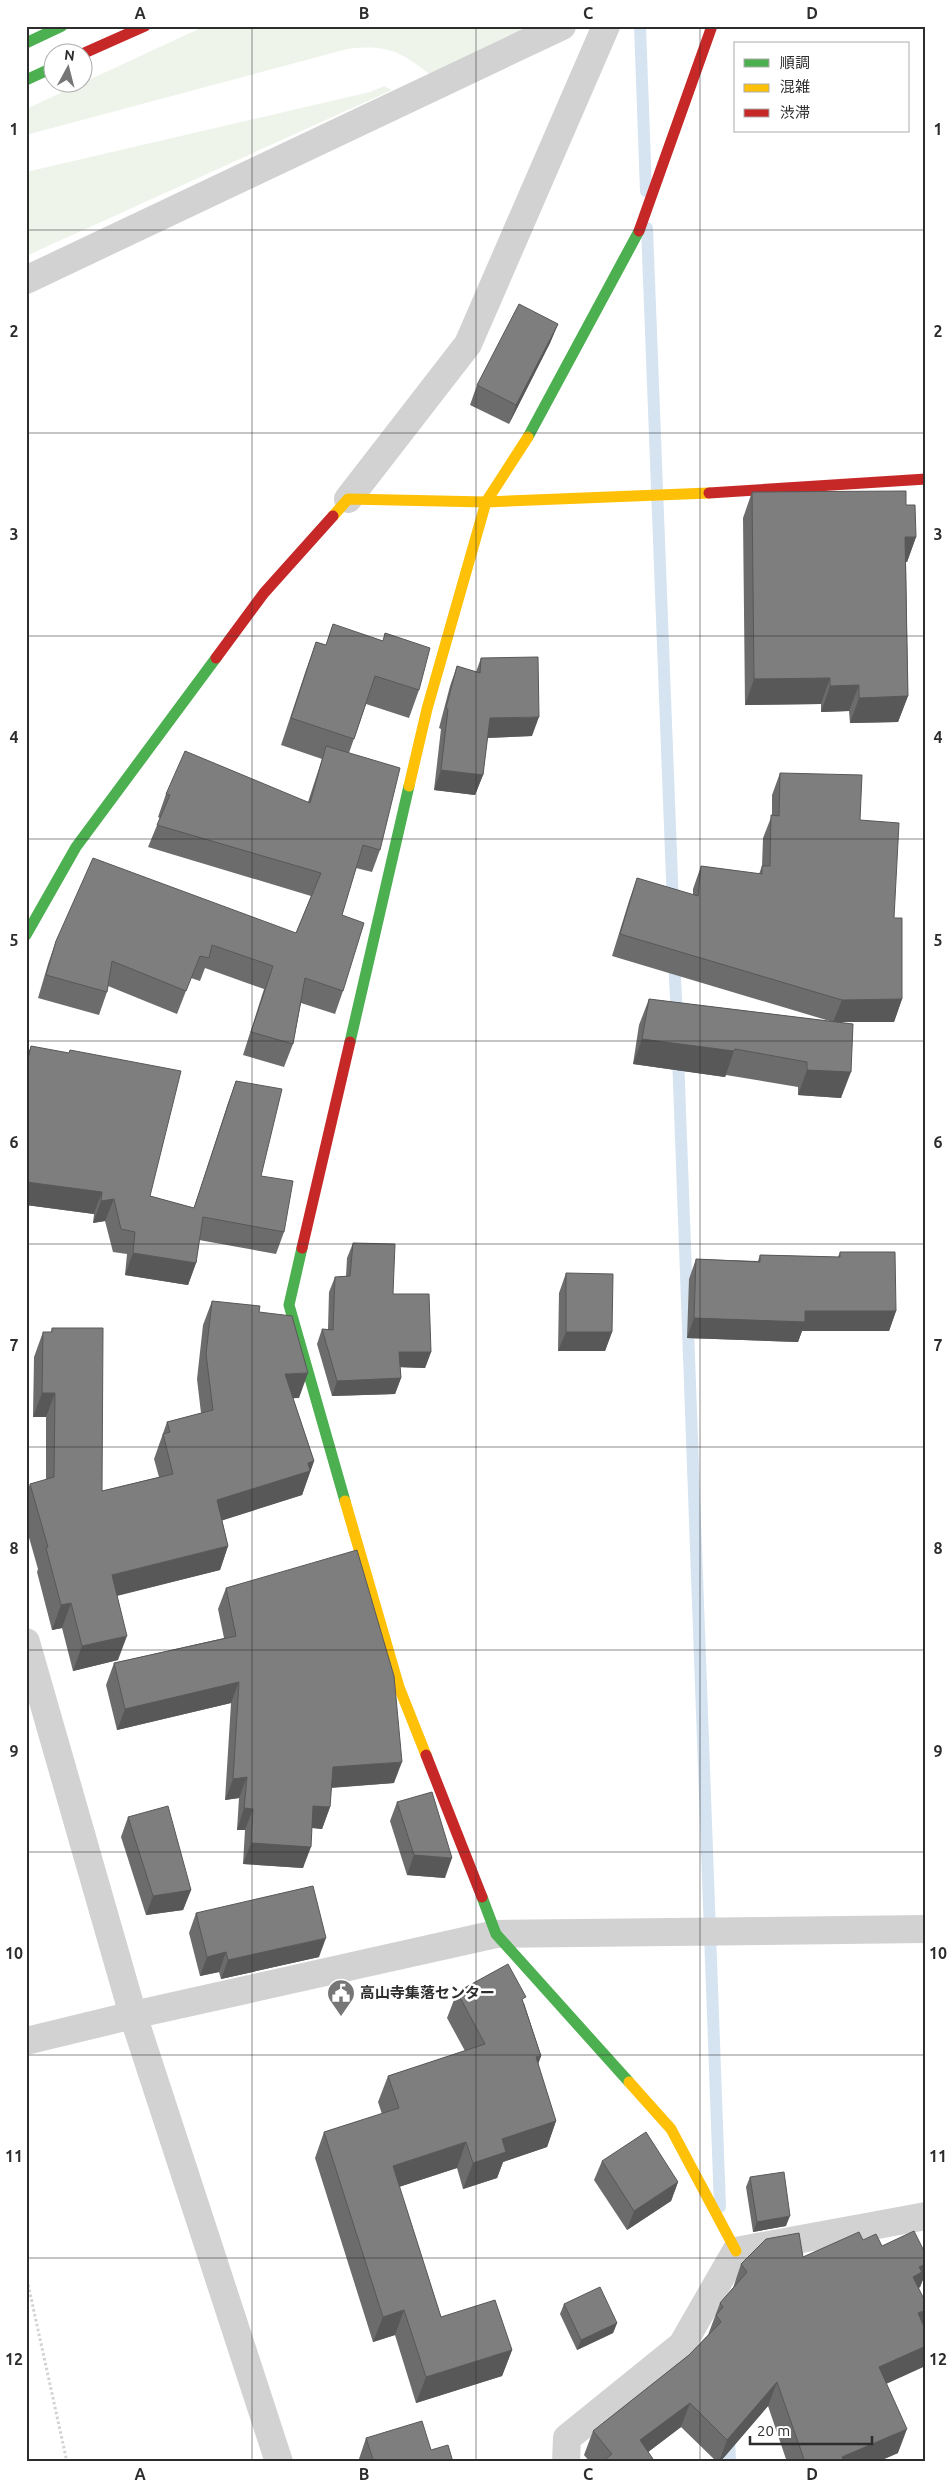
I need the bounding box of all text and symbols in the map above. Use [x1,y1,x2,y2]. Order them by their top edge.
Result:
text: A [134,4,146,22]
text: B [359,4,369,22]
text: C [583,4,593,22]
text: D [806,4,818,22]
north arrow [42,42,92,92]
legend [734,42,910,132]
text: N [63,47,76,64]
text: 順調 [780,54,810,71]
text: 混雑 [780,78,810,95]
text: 渋滞 [780,104,810,121]
text: 1 [9,120,19,138]
text: 1 [933,120,943,138]
text: 2 [9,322,19,340]
text: 2 [933,322,943,340]
text: 3 [9,525,19,543]
text: 3 [933,525,943,543]
text: 4 [9,728,19,746]
text: 4 [933,728,943,746]
text: 5 [9,931,19,949]
text: 5 [933,931,943,949]
text: 6 [9,1133,19,1151]
text: 6 [933,1133,943,1151]
text: 7 [9,1336,19,1354]
text: 7 [933,1336,943,1354]
text: 8 [9,1539,19,1557]
text: 8 [933,1539,943,1557]
text: 9 [9,1742,19,1760]
text: 9 [933,1742,943,1760]
text: 10 [5,1944,23,1962]
text: 10 [929,1944,947,1962]
public building icon: 高山寺集落センター [326,1978,356,2017]
place label: 高山寺集落センター [360,1984,495,2001]
text: 11 [5,2147,23,2165]
text: 11 [929,2147,947,2165]
text: 12 [5,2350,23,2368]
text: 12 [929,2350,947,2368]
scale bar [750,2413,872,2445]
text: 20 m [757,2422,790,2439]
text: A [134,2465,146,2483]
text: B [359,2465,369,2483]
text: C [583,2465,593,2483]
text: D [806,2465,818,2483]

